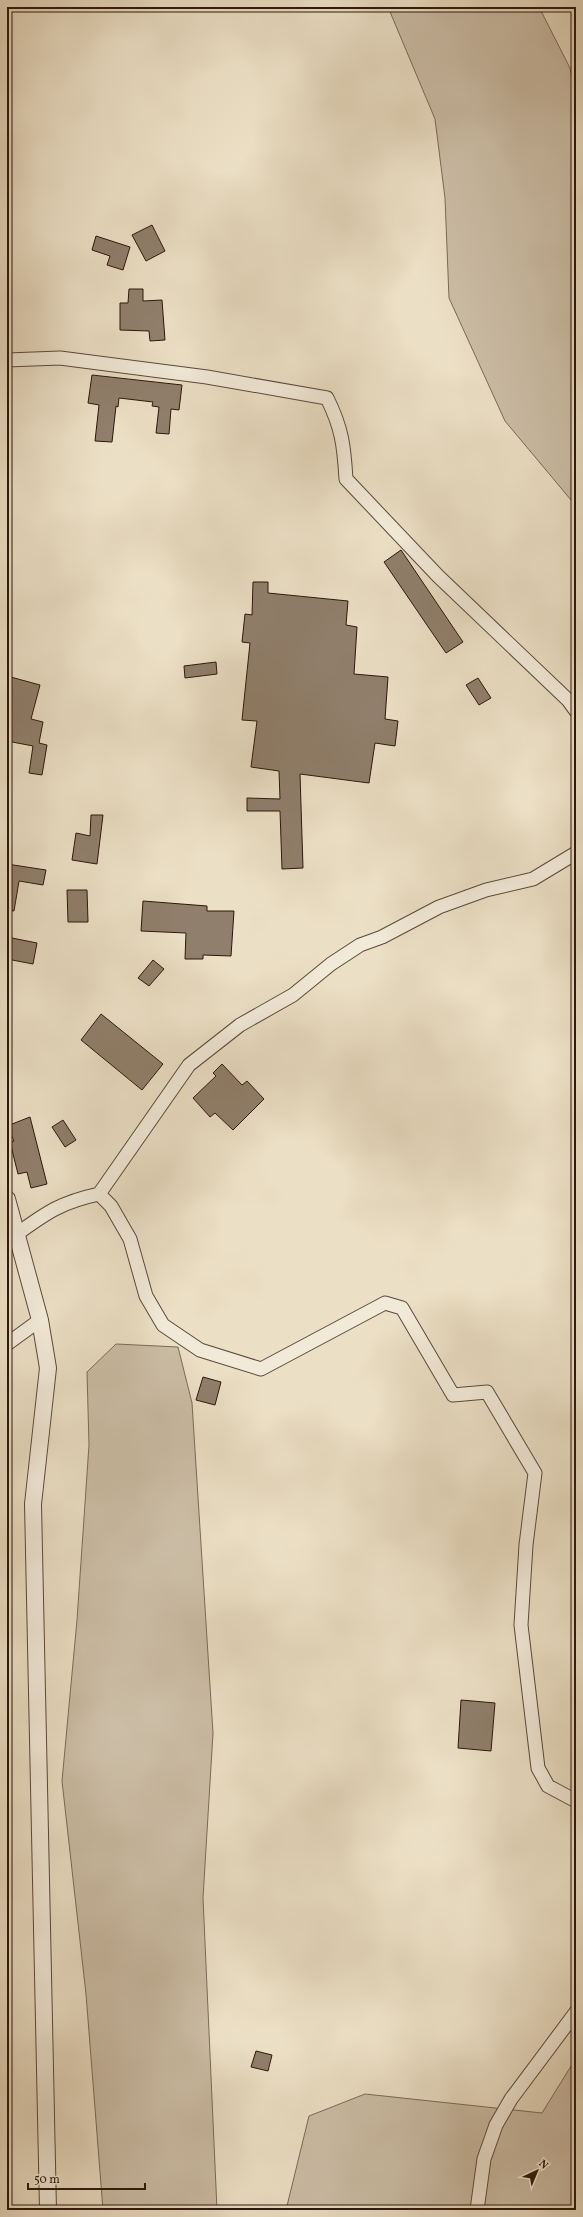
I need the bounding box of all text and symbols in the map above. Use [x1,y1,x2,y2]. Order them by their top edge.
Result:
north arrow [517,2151,557,2191]
text: N [535,2157,551,2173]
scale bar [28,2165,145,2191]
text: 50 m [34,2172,60,2188]

